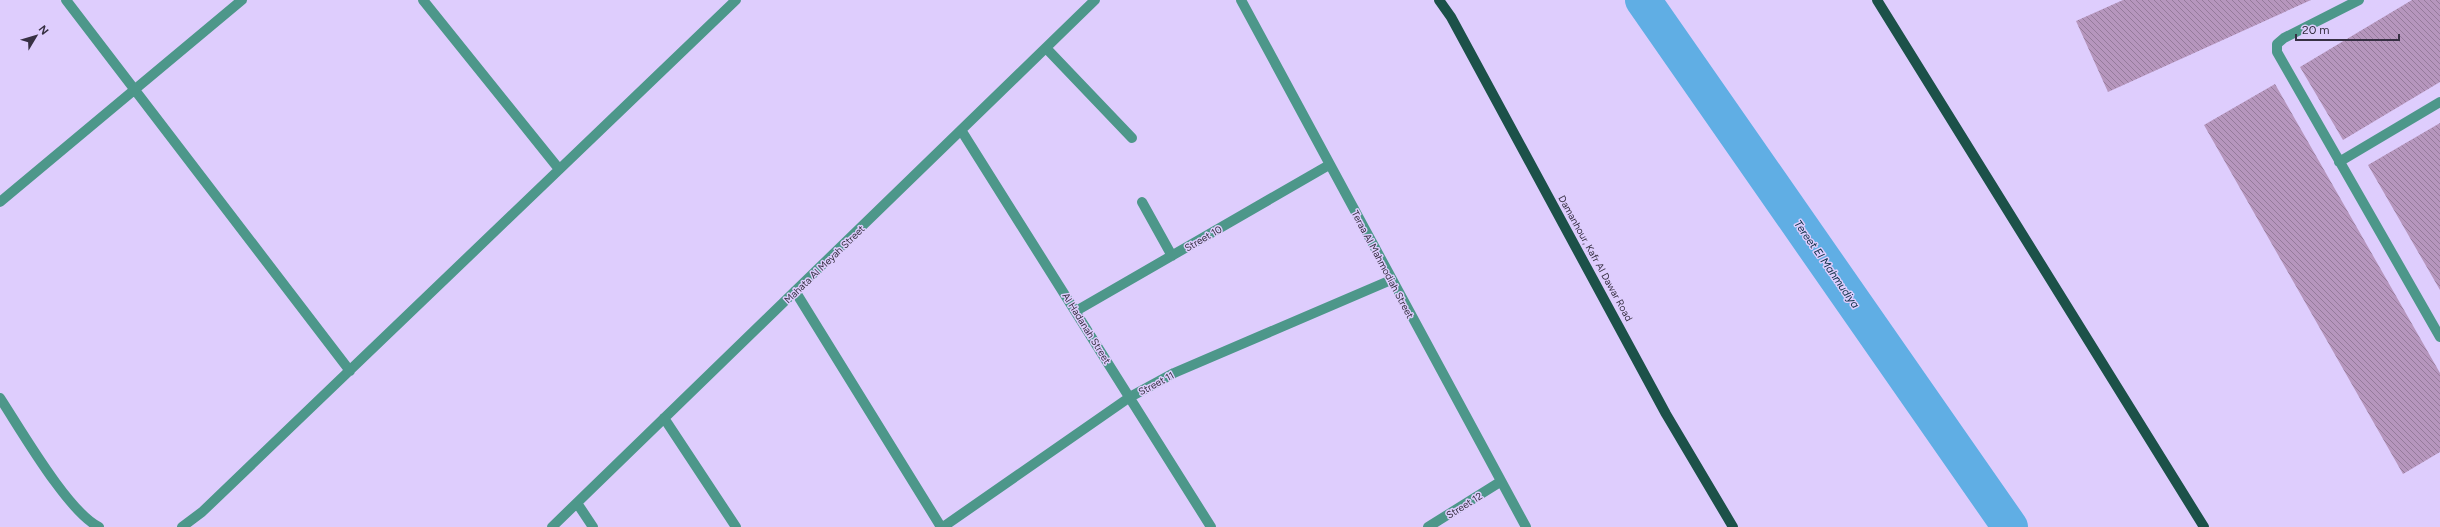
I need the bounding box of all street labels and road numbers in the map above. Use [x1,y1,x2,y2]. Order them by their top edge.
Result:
street label: Damanhour, Kafr Al Dawar Road [1555,193,1636,324]
street label: Teraa Al Mahmodiah Street [1349,208,1417,321]
street label: Mahata Al Meyah Street [781,222,868,306]
street label: Street 10 [1182,223,1224,254]
street label: Al Hadanah Street [1059,290,1114,367]
street label: Street 11 [1136,369,1176,398]
street label: Street 12 [1444,489,1485,522]

